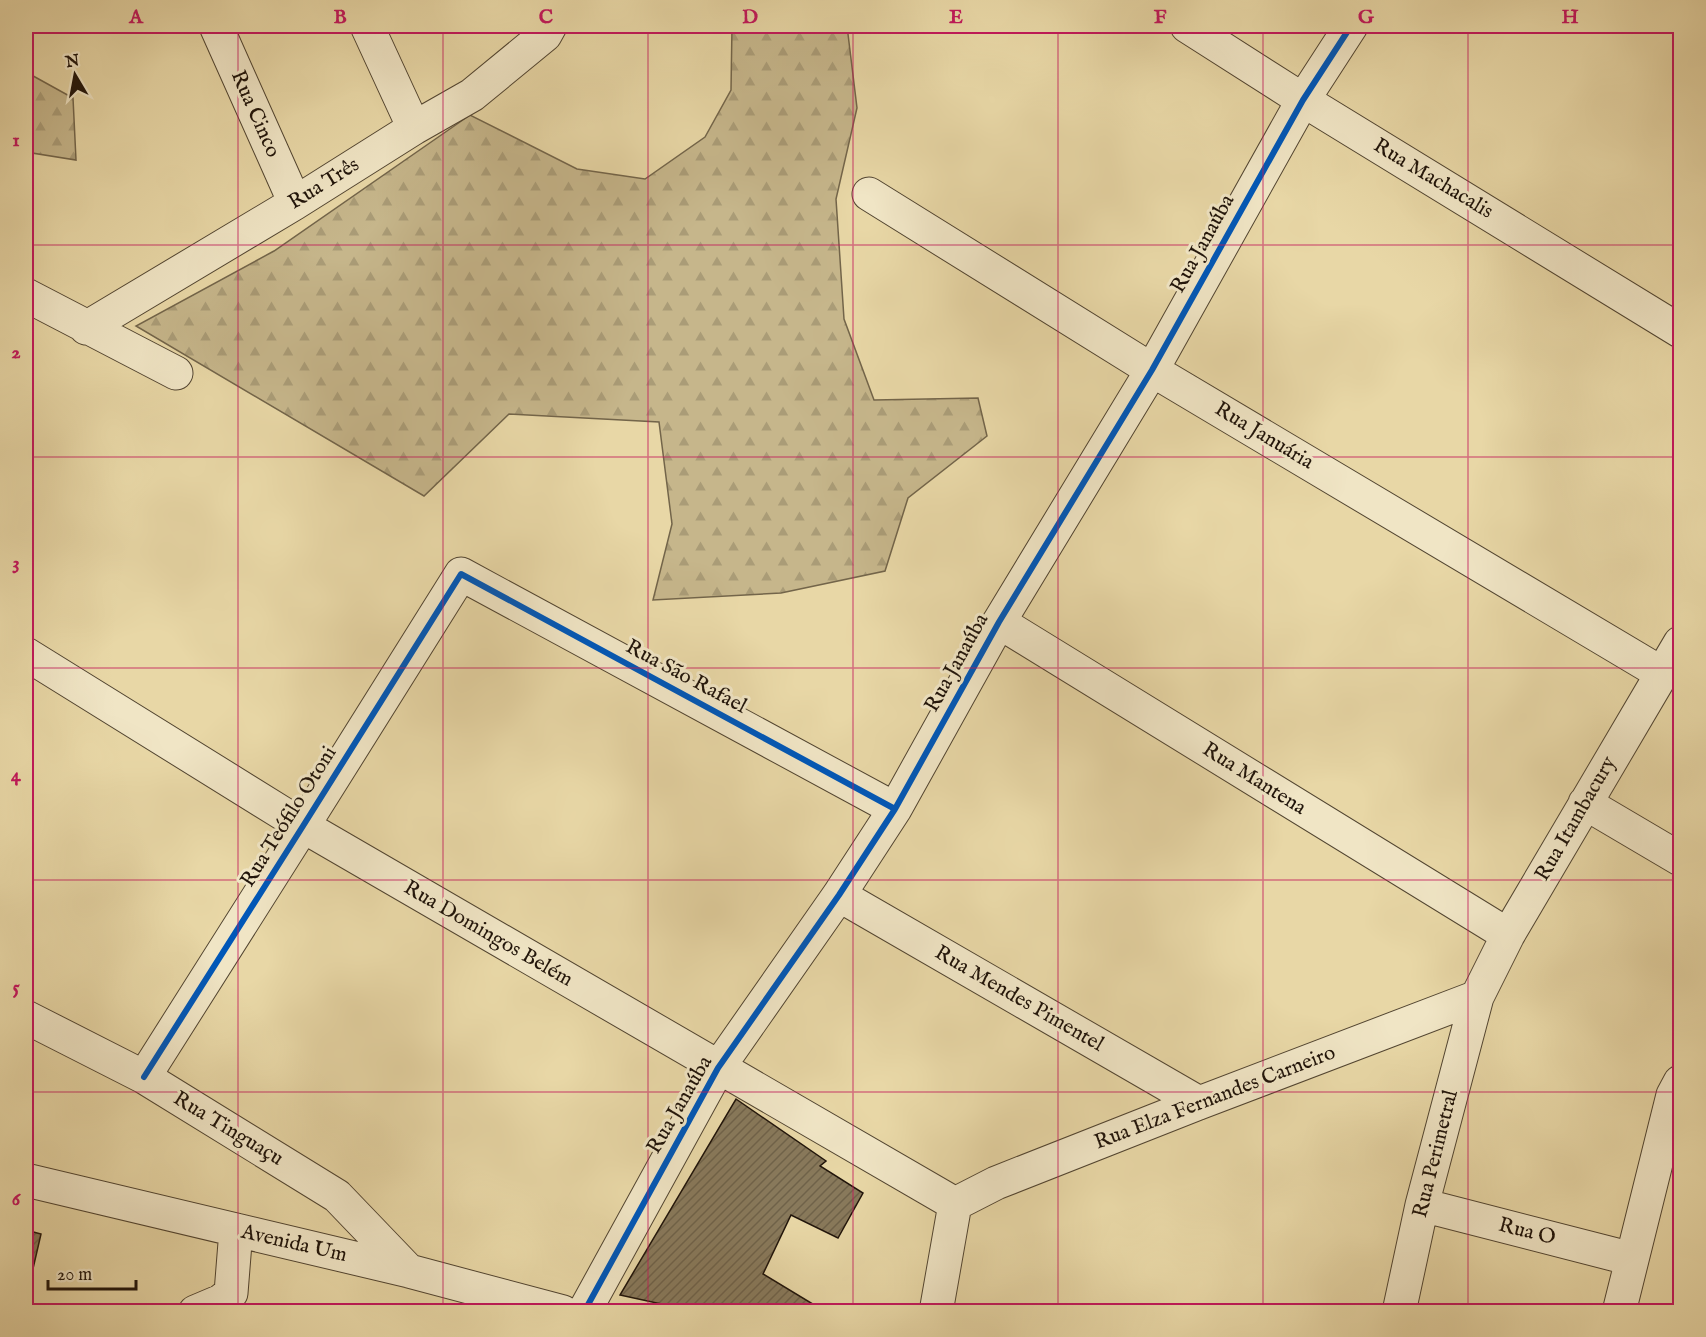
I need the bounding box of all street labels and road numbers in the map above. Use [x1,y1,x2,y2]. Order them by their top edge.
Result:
street label: Rua Cinco [224,66,286,162]
street label: Rua Machacalis [1368,133,1498,225]
street label: Rua Três [283,152,365,216]
street label: Rua Janaúba [1165,189,1242,298]
street label: Rua Januária [1210,396,1319,477]
street label: Rua Janaúba [919,608,996,717]
street label: Rua São Rafael [621,634,751,720]
street label: Rua Mantena [1197,736,1312,822]
street label: Rua Teófilo Otoni [235,741,343,893]
street label: Rua Itambacury [1529,751,1623,886]
street label: Rua Domingos Belém [398,874,578,994]
street label: Rua Mendes Pimentel [930,940,1109,1059]
street label: Rua Elza Fernandes Carneiro [1091,1039,1339,1157]
street label: Rua Janaúba [641,1050,719,1159]
street label: Rua Tinguaçu [168,1086,288,1173]
street label: Rua Perimetral [1407,1087,1465,1221]
street label: Rua O [1496,1212,1558,1252]
street label: Avenida Um [238,1219,349,1269]

